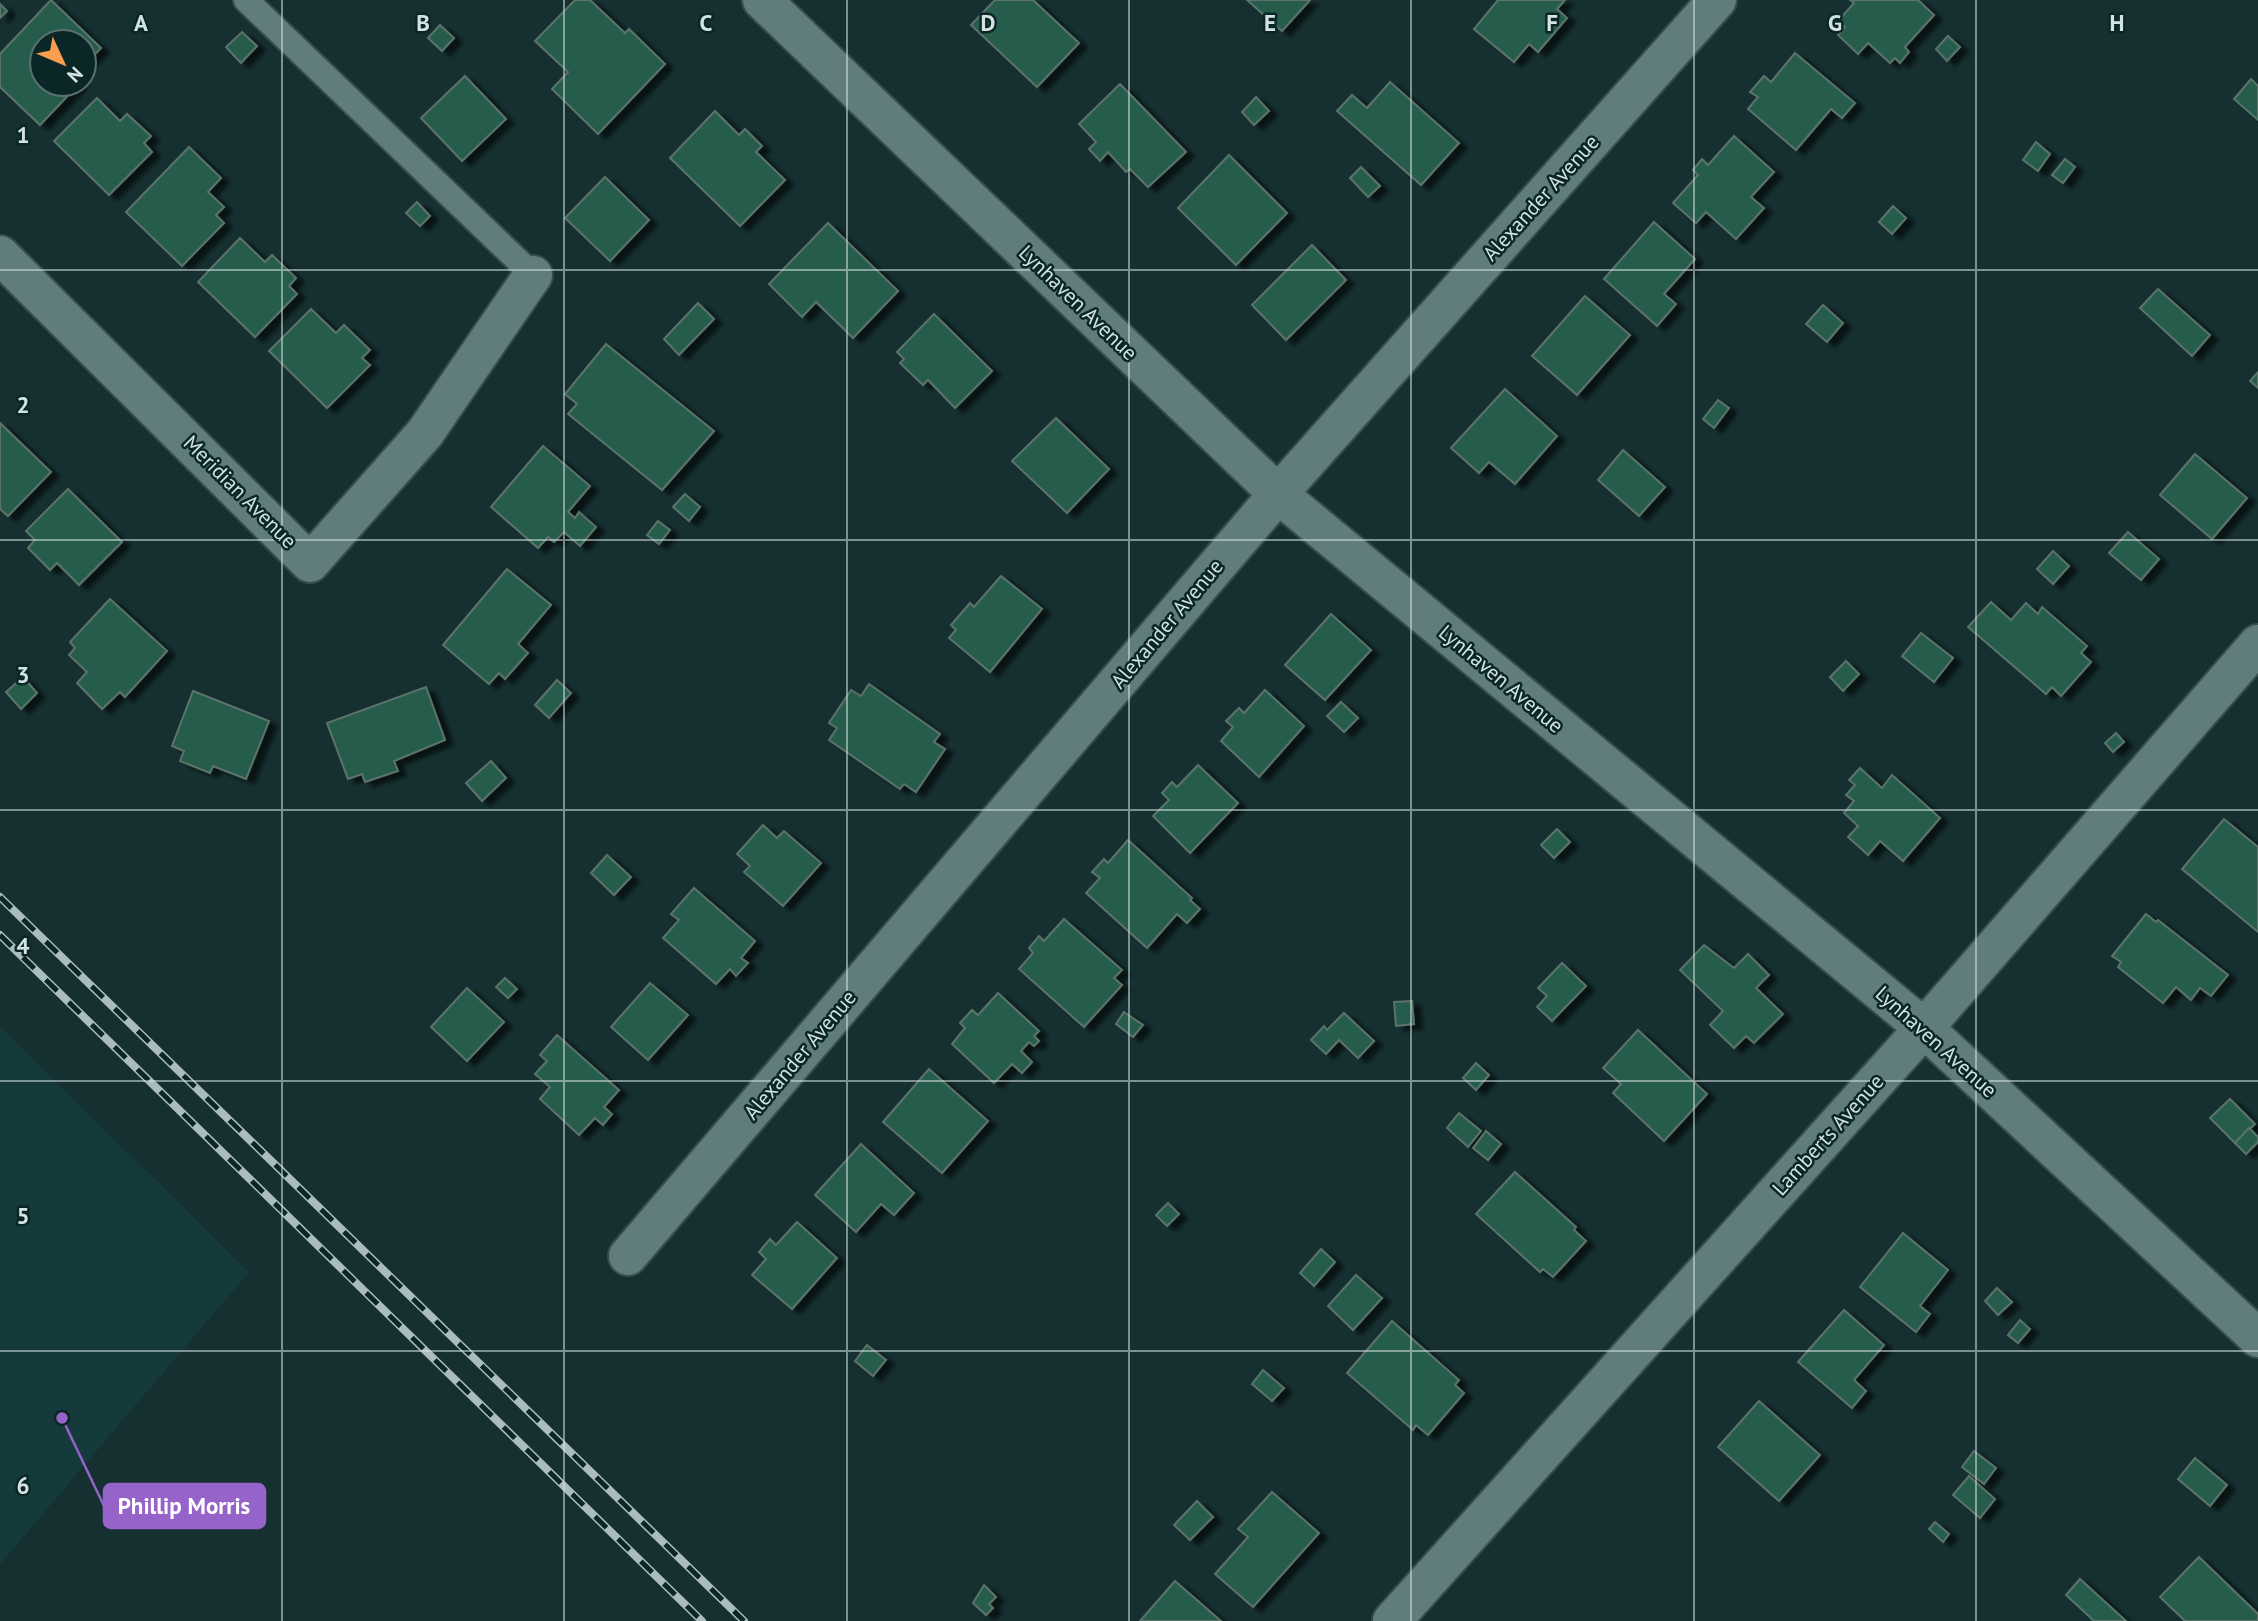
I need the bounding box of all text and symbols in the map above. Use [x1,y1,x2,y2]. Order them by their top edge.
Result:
text: A [134,8,148,37]
text: B [416,8,430,37]
text: C [700,8,713,37]
text: D [981,8,995,37]
text: E [1264,8,1276,37]
text: F [1546,8,1558,37]
text: G [1828,8,1842,37]
text: H [2110,8,2124,37]
north arrow [28,28,98,98]
text: N [62,62,88,88]
text: 1 [16,120,30,149]
street label: Alexander Avenue [1477,129,1605,267]
street label: Lynhaven Avenue [1013,239,1143,366]
text: 2 [16,390,30,419]
street label: Meridian Avenue [178,429,303,554]
street label: Alexander Avenue [1105,553,1229,694]
street label: Lynhaven Avenue [1433,619,1569,739]
text: 3 [16,660,30,689]
text: 4 [16,931,30,960]
street label: Lynhaven Avenue [1870,980,2003,1103]
street label: Alexander Avenue [738,984,862,1125]
street label: Lamberts Avenue [1766,1068,1889,1201]
text: 5 [16,1201,30,1230]
text: 6 [16,1471,30,1500]
callout: Phillip Morris [104,1484,265,1528]
text: Phillip Morris [118,1491,251,1520]

